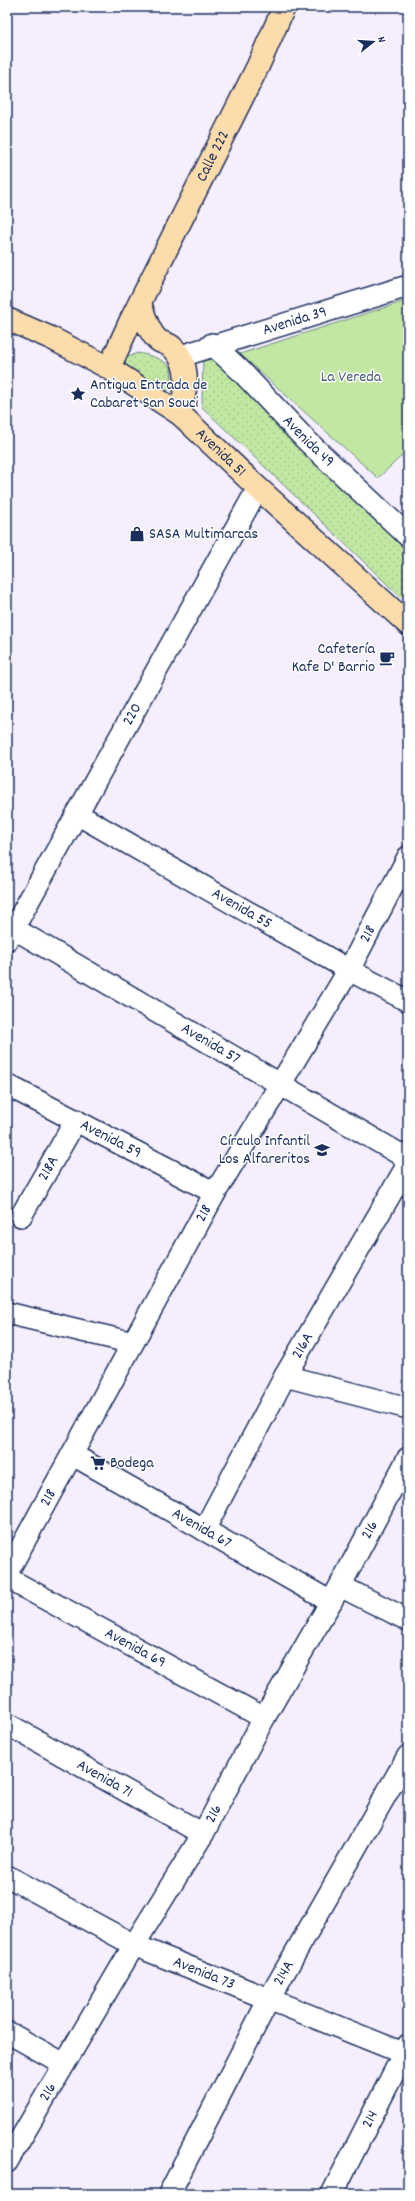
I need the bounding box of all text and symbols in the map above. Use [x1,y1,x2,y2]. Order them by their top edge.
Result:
north arrow [353,22,393,62]
text: N [372,35,389,45]
street label: Calle 222 [190,127,235,186]
street label: Avenida 39 [260,300,330,342]
park label: La Vereda [321,366,382,389]
place label: Antigua Entrada de Cabaret San Souci [90,374,207,415]
place icon: Antigua Entrada de Cabaret San Souci [69,385,87,403]
street label: Avenida 49 [277,410,340,473]
street label: Avenida 51 [190,423,251,483]
place label: SASA Multimarcas [149,523,259,546]
shop icon: SASA Multimarcas [128,525,146,543]
place label: Cafetería Kafe D' Barrio [292,638,375,679]
cafe icon: Cafetería Kafe D' Barrio [378,649,396,667]
street label: 220 [117,699,148,730]
street label: Avenida 55 [207,882,276,935]
street label: 218 [354,921,382,947]
street label: Avenida 57 [177,1017,245,1070]
street label: Avenida 59 [76,1113,146,1164]
place label: Círculo Infantil Los Alfareritos [219,1130,310,1171]
school or university icon: Círculo Infantil Los Alfareritos [313,1141,331,1159]
street label: 218A [32,1151,65,1185]
street label: 218 [190,1200,218,1226]
street label: 216A [286,1328,319,1363]
place label: Bodega [110,1452,154,1475]
supermarket icon: Bodega [89,1454,107,1472]
street label: 218 [34,1485,62,1511]
street label: Avenida 67 [167,1502,236,1554]
street label: 216 [355,1516,384,1543]
street label: Avenida 69 [100,1622,170,1674]
street label: Avenida 71 [72,1754,137,1804]
street label: 216 [199,1800,228,1827]
street label: Avenida 73 [170,1950,238,1996]
street label: 214A [267,1956,300,1990]
street label: 216 [33,2078,63,2106]
street label: 214 [356,2106,384,2132]

